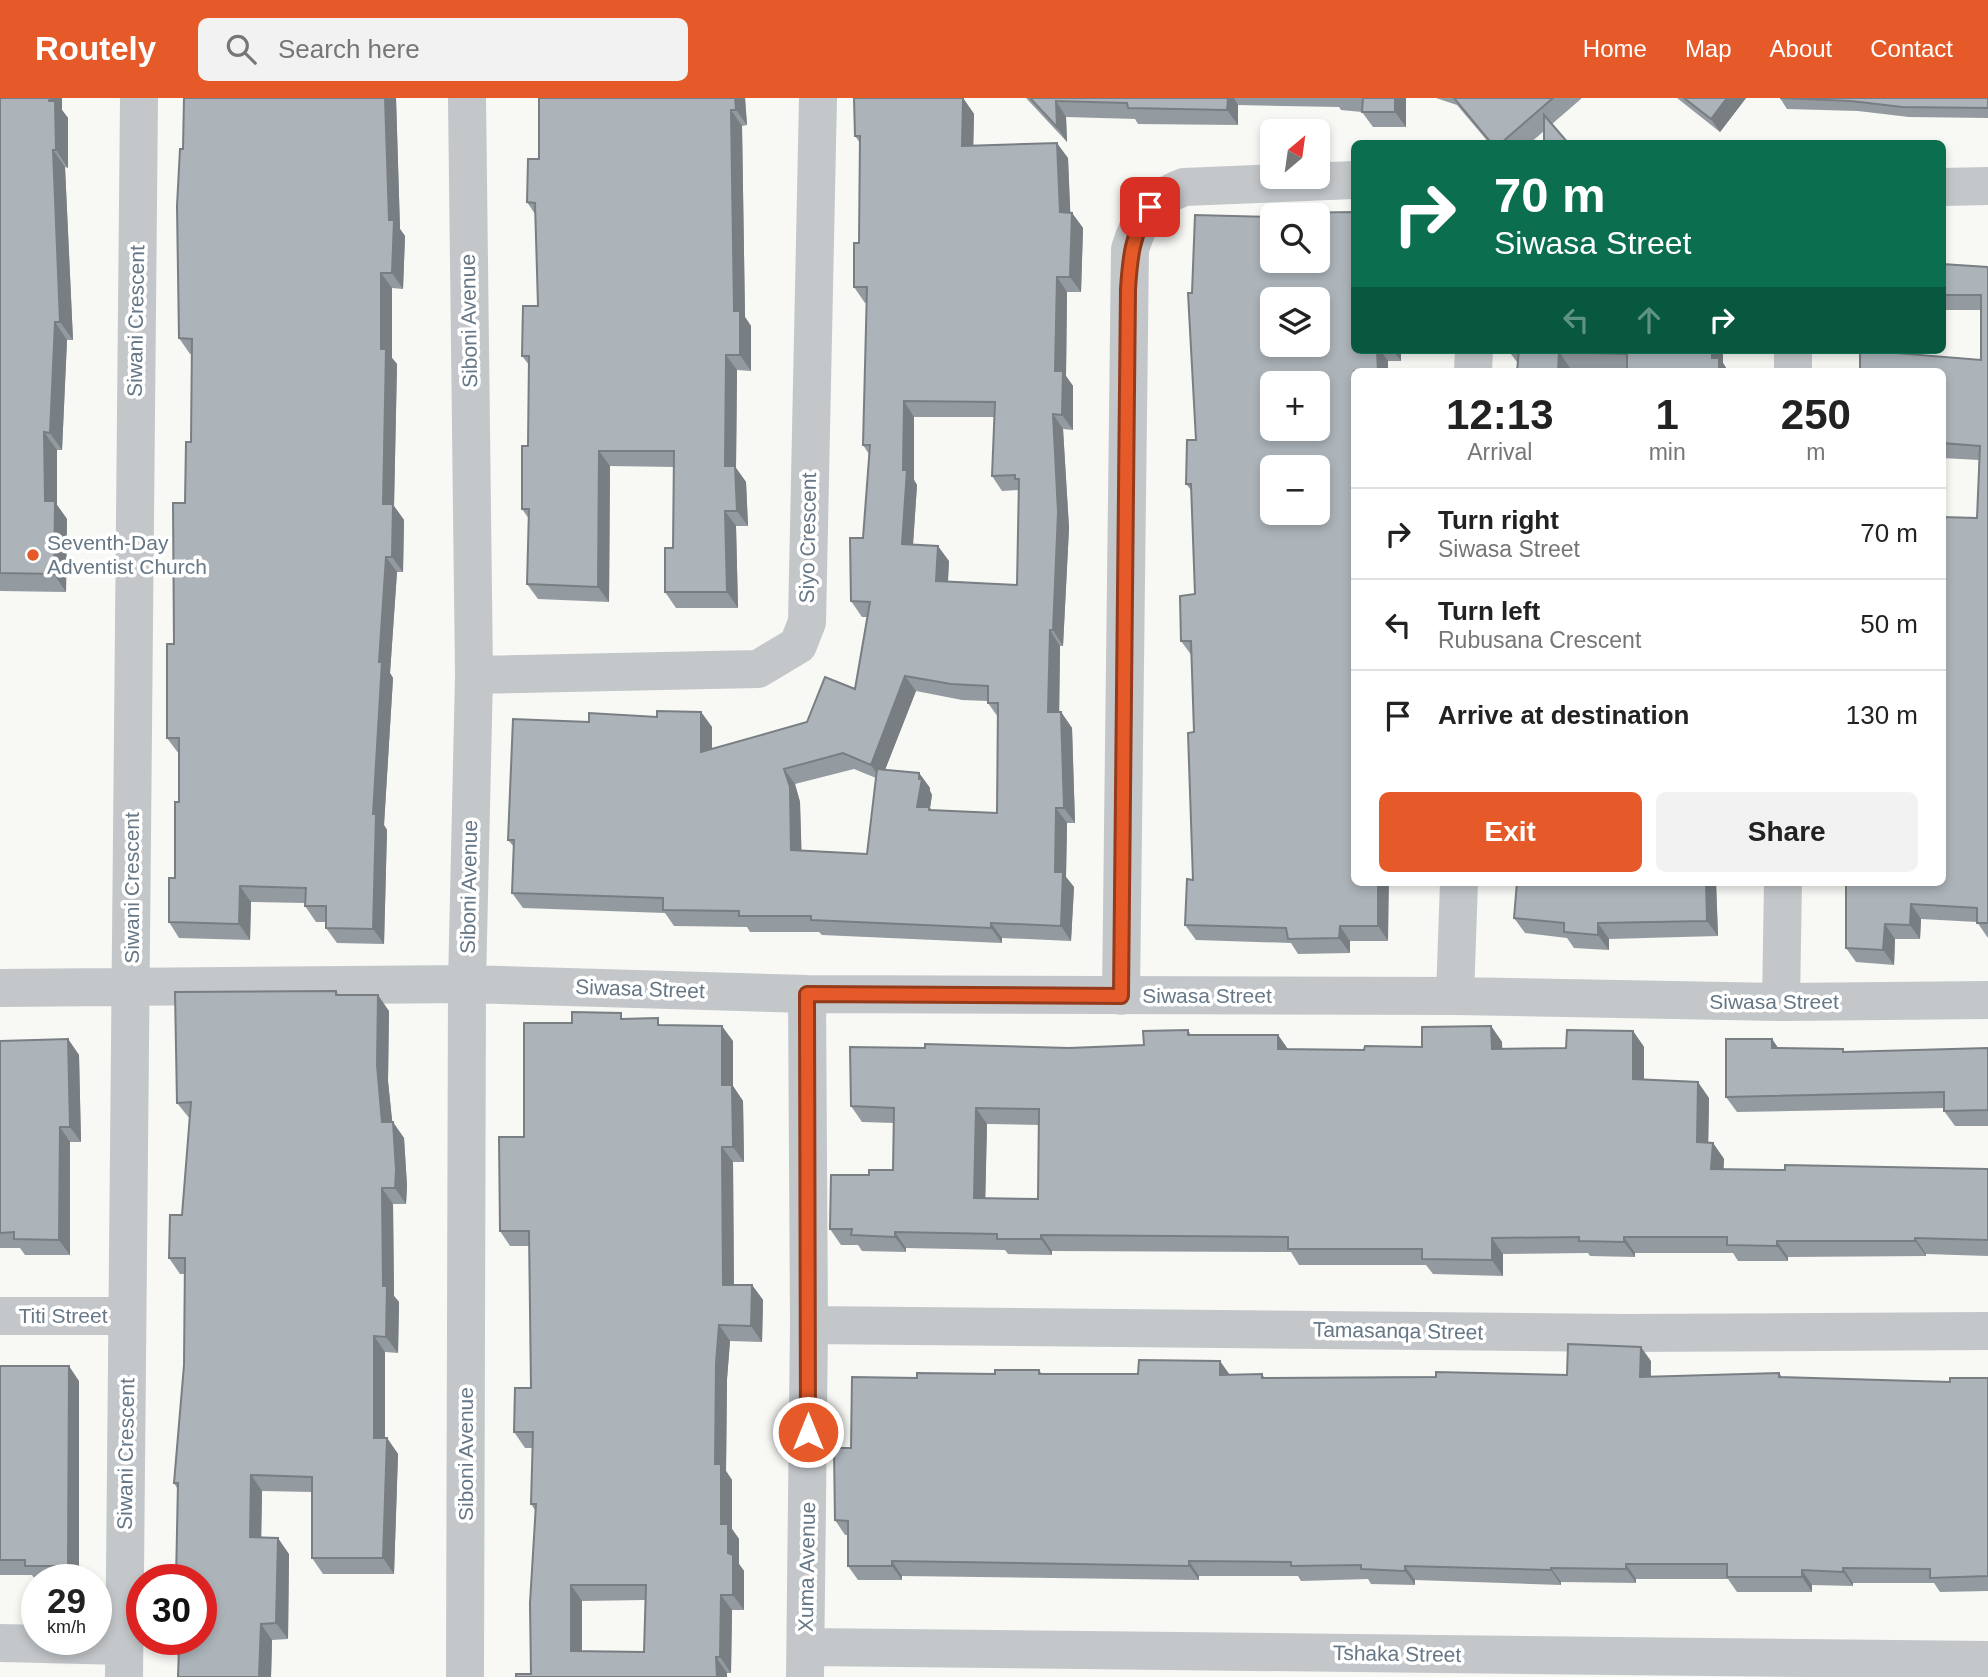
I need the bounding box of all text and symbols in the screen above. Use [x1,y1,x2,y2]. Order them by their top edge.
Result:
search box [198,18,688,81]
text: Routely [35,30,156,67]
icon: search [222,30,260,68]
text: Search here [278,34,420,64]
text: Home [1583,35,1647,62]
text: Map [1685,35,1732,62]
text: About [1770,35,1832,62]
text: Contact [1870,35,1953,62]
north arrow [1260,119,1330,189]
map controls [1260,119,1330,525]
icon: right [1379,168,1470,259]
text: 70 m [1494,168,1606,222]
pin [1120,177,1180,237]
icon: arrive [1131,188,1169,226]
button: search [1260,203,1330,273]
text: Siwasa Street [1494,225,1691,261]
street label: Siwani Crescent [123,245,148,397]
street label: Siboni Avenue [456,254,481,388]
button: layers [1260,287,1330,357]
icon: left [1557,301,1595,339]
icon: ahead [1630,301,1668,339]
icon: right [1703,301,1741,339]
button: + [1260,371,1330,441]
text: 12:13 [1446,391,1554,438]
text: 1 [1655,391,1679,438]
text: 250 [1781,391,1851,438]
text: Arrival [1467,439,1532,465]
text: min [1649,439,1686,465]
text: m [1806,439,1825,465]
button: − [1260,455,1330,525]
street label: Siyo Crescent [795,472,820,604]
text: Turn right [1438,505,1559,535]
icon: right [1379,515,1417,553]
text: 70 m [1860,518,1918,548]
place label: Seventh-Day Adventist Church [47,531,207,578]
text: Siwasa Street [1438,536,1580,562]
marker: Seventh-Day Adventist Church [25,547,41,563]
text: Turn left [1438,596,1540,626]
icon: left [1379,606,1417,644]
text: 50 m [1860,609,1918,639]
text: Rubusana Crescent [1438,627,1641,653]
icon: arrive [1379,697,1417,735]
text: Arrive at destination [1438,700,1689,730]
text: 130 m [1846,700,1918,730]
button: Exit [1379,792,1642,872]
button: Share [1656,792,1918,872]
street label: Siwani Crescent [120,812,143,964]
street label: Siboni Avenue [456,820,481,954]
street label: Siwasa Street [575,975,705,1002]
street label: Siwasa Street [1142,984,1272,1007]
street label: Siwasa Street [1709,990,1839,1013]
street label: Titi Street [18,1304,108,1327]
street label: Tamasanqa Street [1313,1318,1484,1343]
street label: Siwani Crescent [113,1378,138,1530]
street label: Siboni Avenue [454,1387,477,1521]
position arrow [771,1395,845,1469]
street label: Xuma Avenue [794,1502,819,1632]
speed limit sign: 30 [126,1564,217,1655]
text: 29 [47,1581,86,1620]
text: km/h [47,1617,86,1637]
street label: Tshaka Street [1333,1641,1462,1666]

